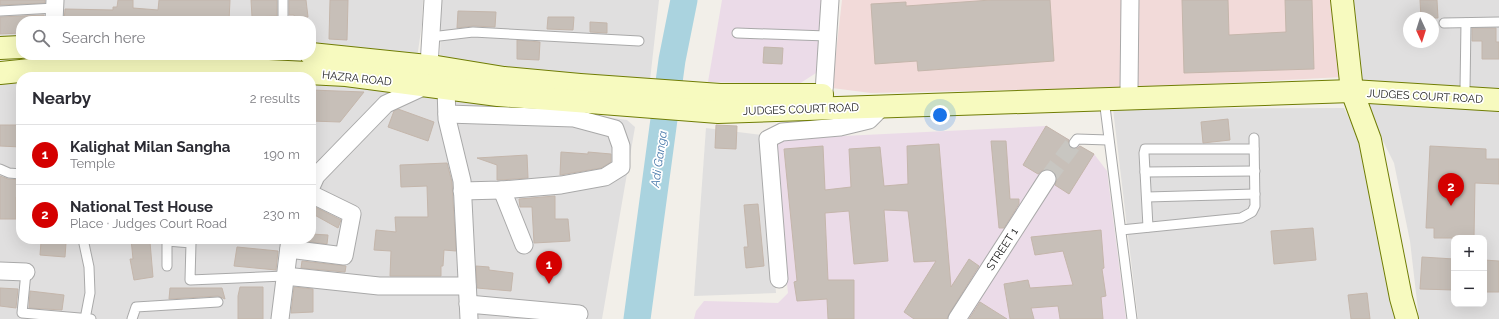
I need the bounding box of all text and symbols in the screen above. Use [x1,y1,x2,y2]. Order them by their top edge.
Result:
north arrow [1403,12,1439,48]
search box [16,16,316,60]
icon: search [30,27,52,49]
text: Search here [62,29,145,47]
street label: HAZRA ROAD [321,68,393,89]
street label: JUDGES COURT ROAD [1367,87,1483,106]
text: Nearby [32,88,91,108]
text: 2 results [250,91,300,106]
street label: JUDGES COURT ROAD [743,101,859,118]
your location [930,105,950,125]
water label: Adi Ganga [648,130,670,189]
text: Kalighat Milan Sangha [70,138,230,156]
text: 1 [42,147,48,162]
text: 190 m [264,147,300,162]
text: Temple [70,156,115,171]
pin: 2 [1438,173,1464,206]
text: National Test House [70,198,213,216]
text: 2 [41,207,49,222]
text: 230 m [263,207,300,222]
text: Place · Judges Court Road [70,216,227,231]
street label: STREET 1 [984,225,1021,273]
map controls [1451,235,1487,307]
button: + [1451,235,1487,271]
pin: 1 [536,251,562,284]
button: − [1451,271,1487,307]

